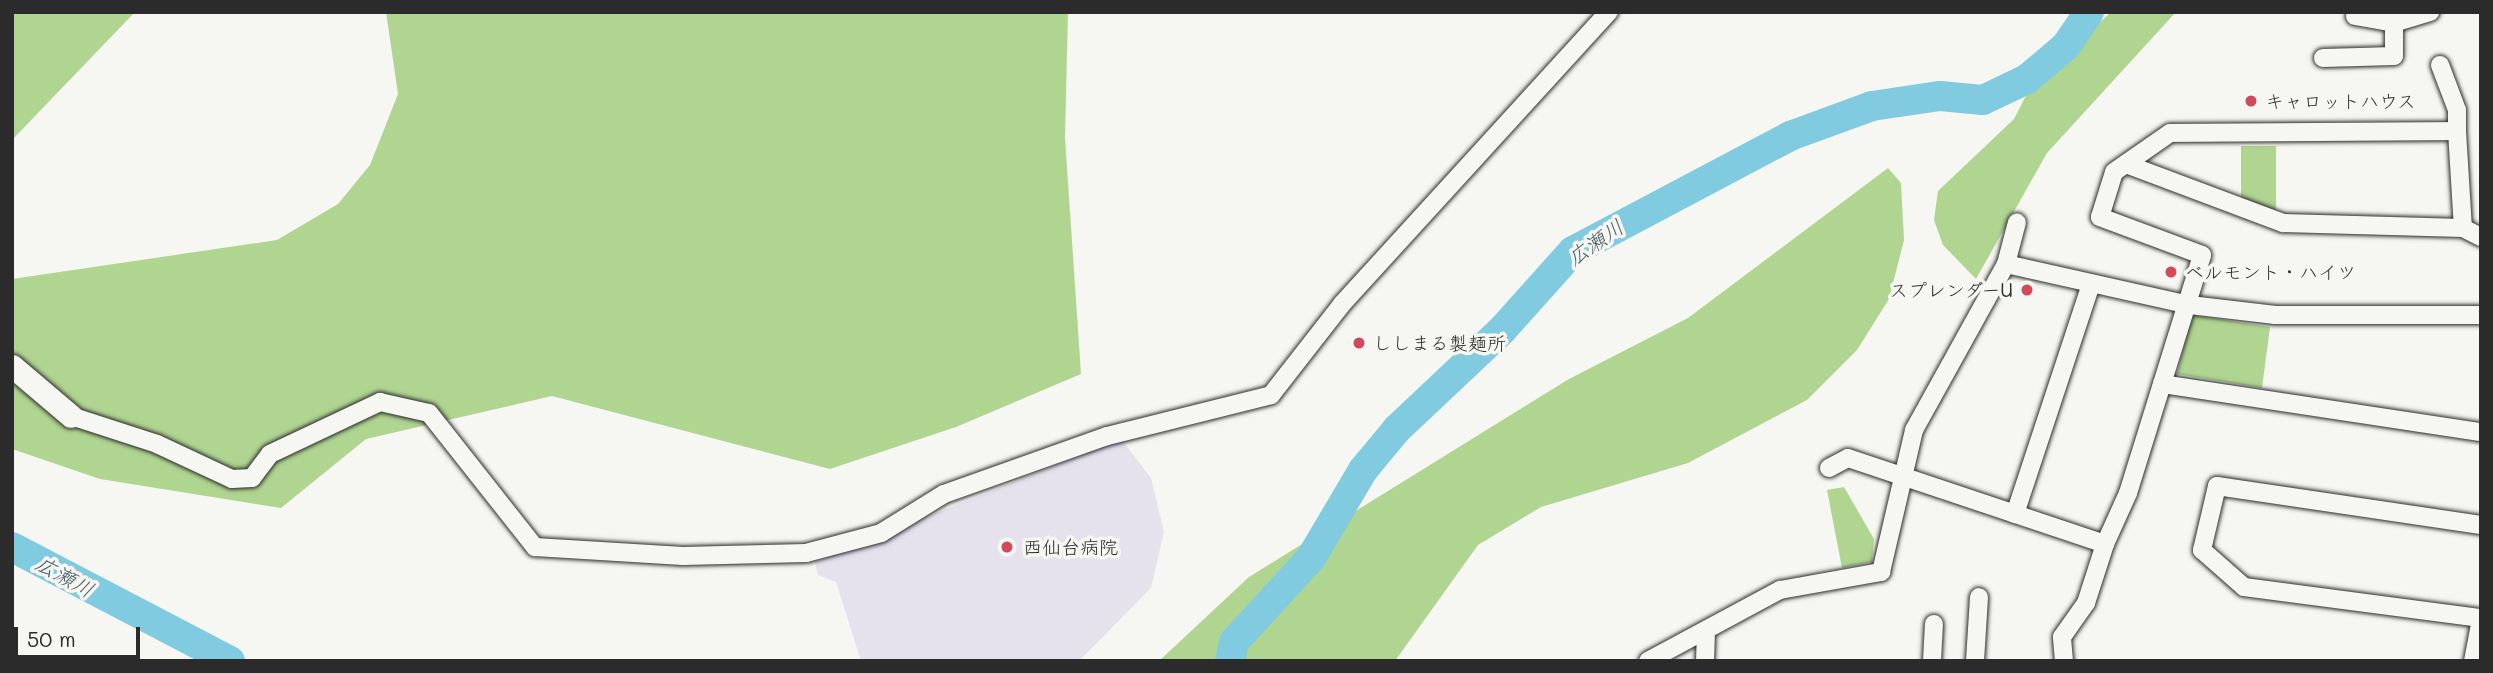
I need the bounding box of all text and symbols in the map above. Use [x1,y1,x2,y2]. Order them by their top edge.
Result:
place label: キャロットハウス [2265,90,2417,112]
marker: キャロットハウス [2243,93,2259,109]
water label: 広瀬川 [1562,214,1628,270]
place label: ベルモント・ハイツ [2185,261,2356,283]
marker: ベルモント・ハイツ [2163,264,2179,280]
place label: スプレンダーU [1888,279,2013,301]
marker: スプレンダーU [2019,282,2035,298]
place label: ししまる製麺所 [1373,332,1506,354]
marker: ししまる製麺所 [1351,335,1367,351]
place label: 西仙台病院 [1023,536,1118,558]
marker: 西仙台病院 [997,537,1017,557]
water label: 広瀬川 [31,550,99,602]
scale bar [18,614,144,658]
text: 50 m [27,625,76,652]

